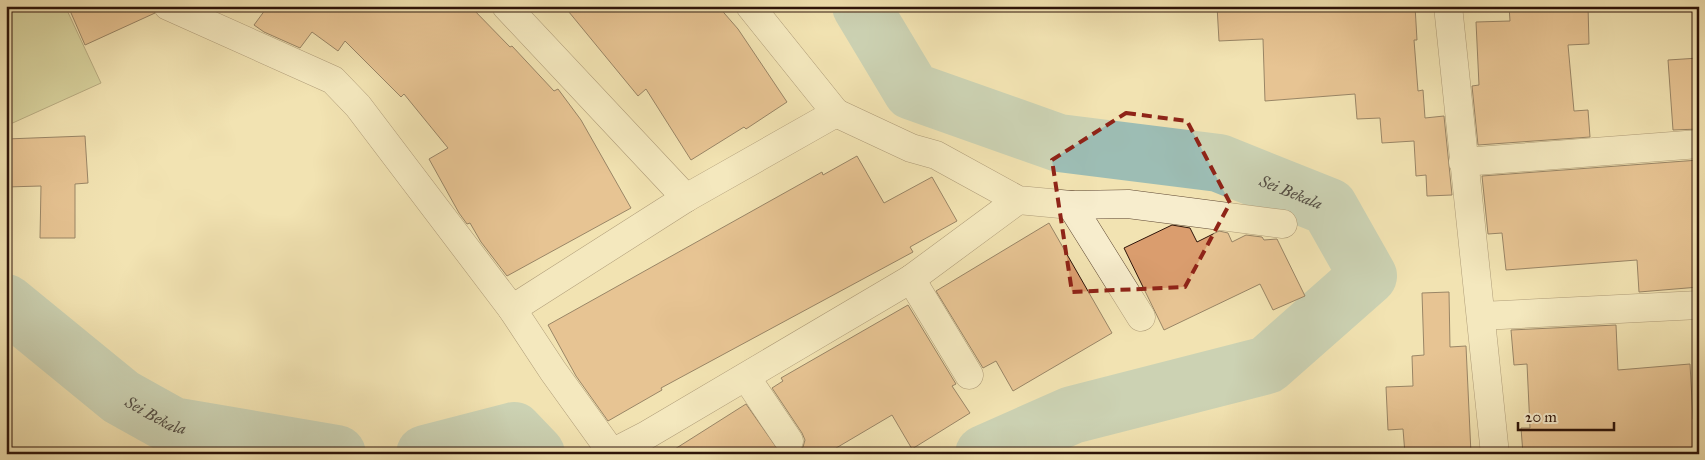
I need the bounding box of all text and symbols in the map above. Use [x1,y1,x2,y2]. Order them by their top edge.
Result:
water label: Sei Bekala [1256,170,1326,213]
water label: Sei Bekala [121,391,188,438]
scale bar [1518,400,1614,432]
text: 20 m [1525,408,1557,426]

